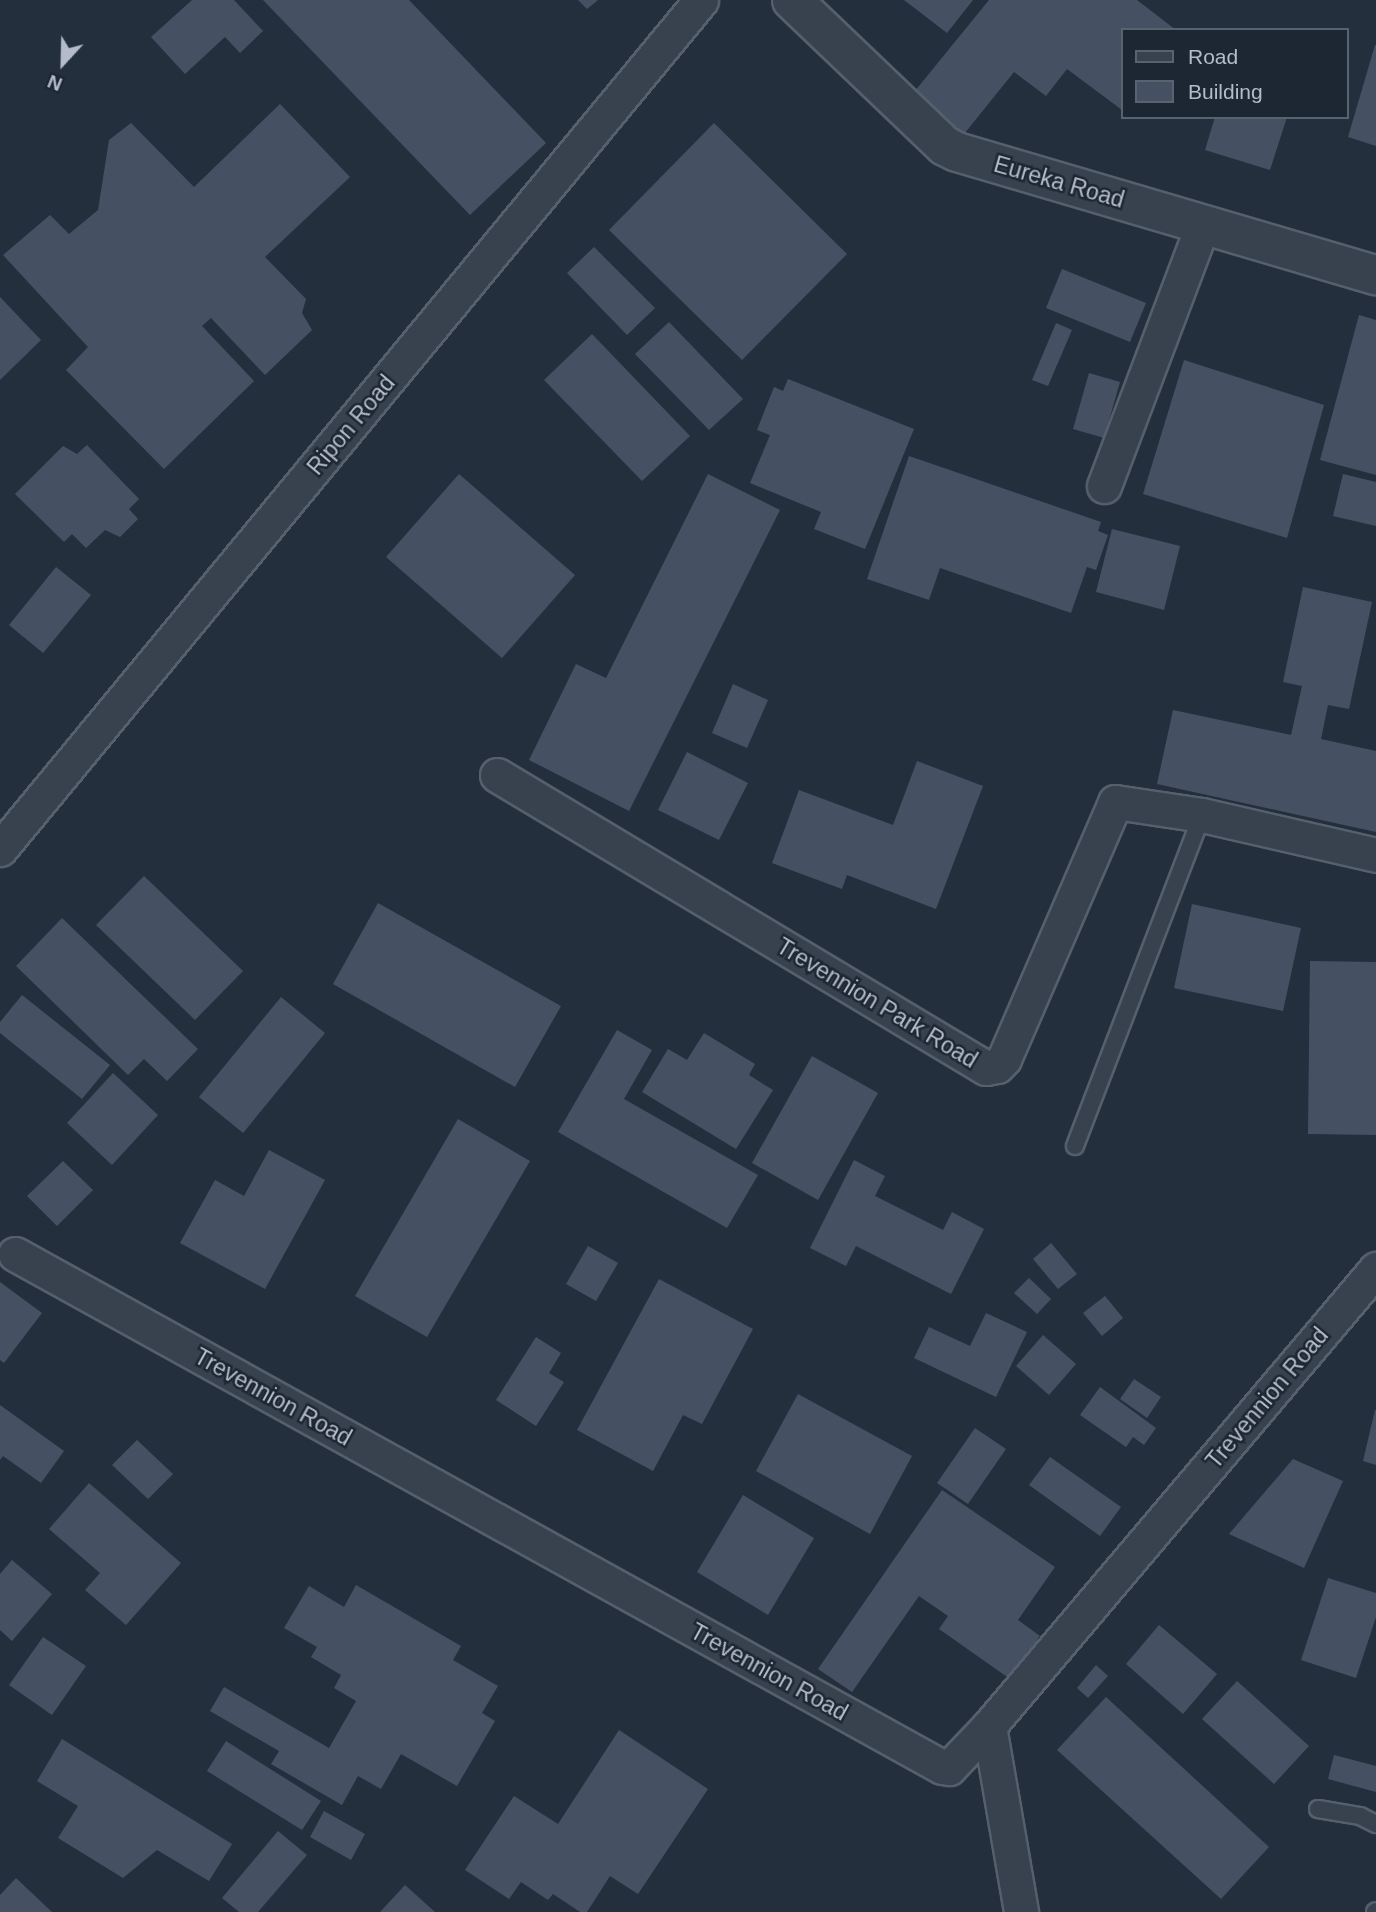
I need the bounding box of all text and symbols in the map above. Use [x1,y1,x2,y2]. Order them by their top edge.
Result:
north arrow [28,28,98,98]
legend [1120,28,1348,119]
text: Road [1188,45,1238,68]
text: N [45,71,65,95]
text: Building [1188,80,1263,103]
street label: Eureka Road [991,150,1127,214]
street label: Ripon Road [301,370,401,480]
street label: Trevennion Park Road [772,932,982,1074]
street label: Trevennion Road [1200,1322,1334,1474]
street label: Trevennion Road [190,1342,356,1452]
street label: Trevennion Road [686,1617,852,1727]

